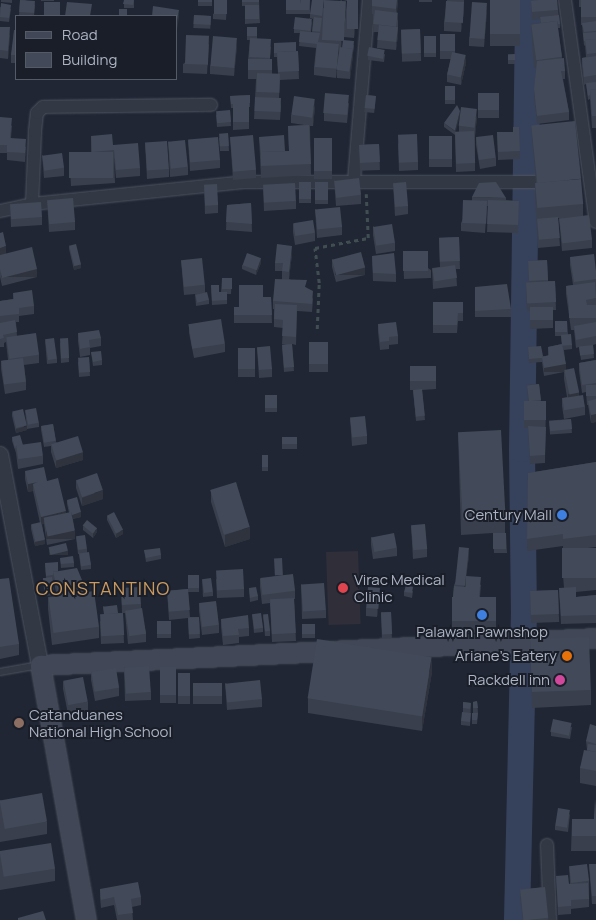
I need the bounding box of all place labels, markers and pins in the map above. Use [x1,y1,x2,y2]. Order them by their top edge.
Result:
place label: Century Mall [465,506,552,524]
marker: Century Mall [556,509,568,521]
place label: Virac Medical Clinic [354,570,445,605]
marker: Virac Medical Clinic [336,581,350,595]
marker: Palawan Pawnshop [476,609,488,621]
place label: Palawan Pawnshop [416,623,548,641]
place label: Ariane's Eatery [455,647,557,665]
marker: Ariane's Eatery [561,650,573,662]
place label: Rackdell inn [468,671,550,689]
marker: Rackdell inn [554,674,566,686]
place label: Catanduanes National High School [29,705,172,740]
marker: Catanduanes National High School [13,717,25,729]

